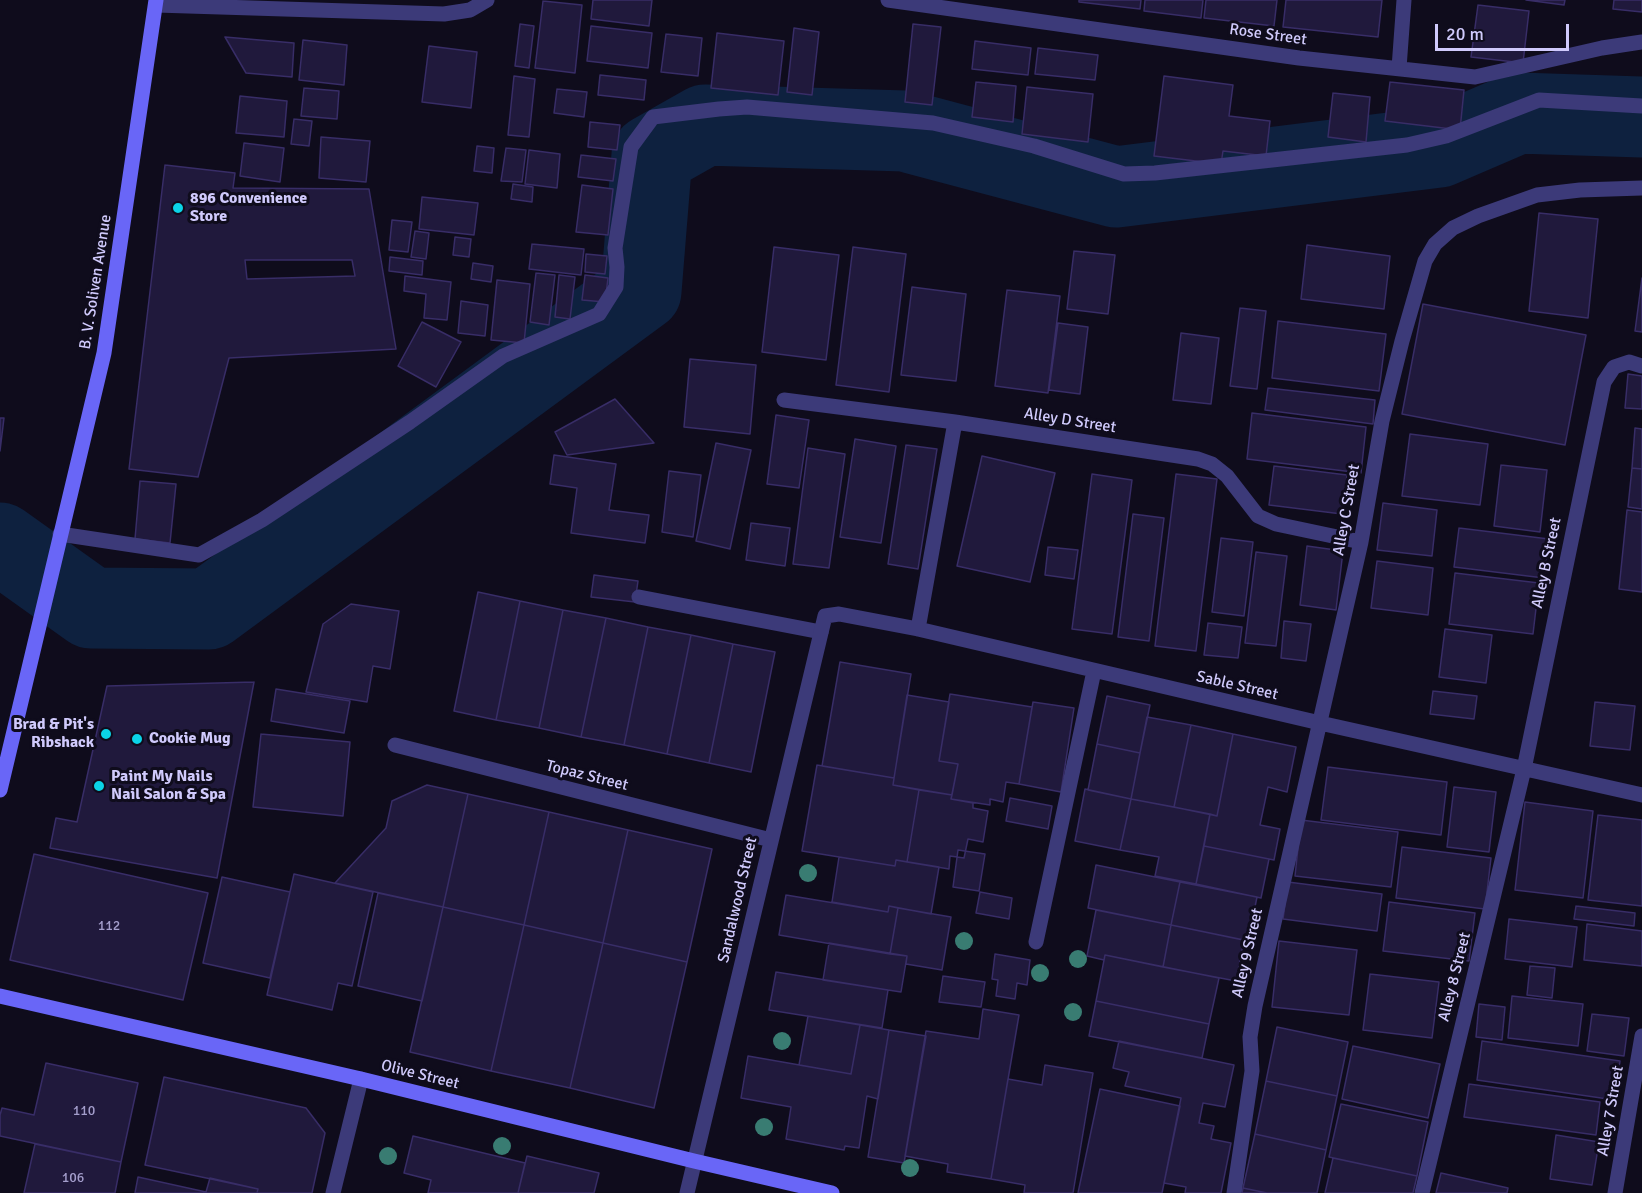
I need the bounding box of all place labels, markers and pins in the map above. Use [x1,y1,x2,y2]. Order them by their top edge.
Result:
place label: 896 Convenience Store [190,189,307,227]
marker: 896 Convenience Store [171,201,185,215]
place label: Brad & Pit's Ribshack [13,715,94,753]
marker: Brad & Pit's Ribshack [99,727,113,741]
place label: Cookie Mug [149,729,231,749]
marker: Cookie Mug [130,732,144,746]
place label: Paint My Nails Nail Salon & Spa [111,767,226,805]
marker: Paint My Nails Nail Salon & Spa [92,779,106,793]

